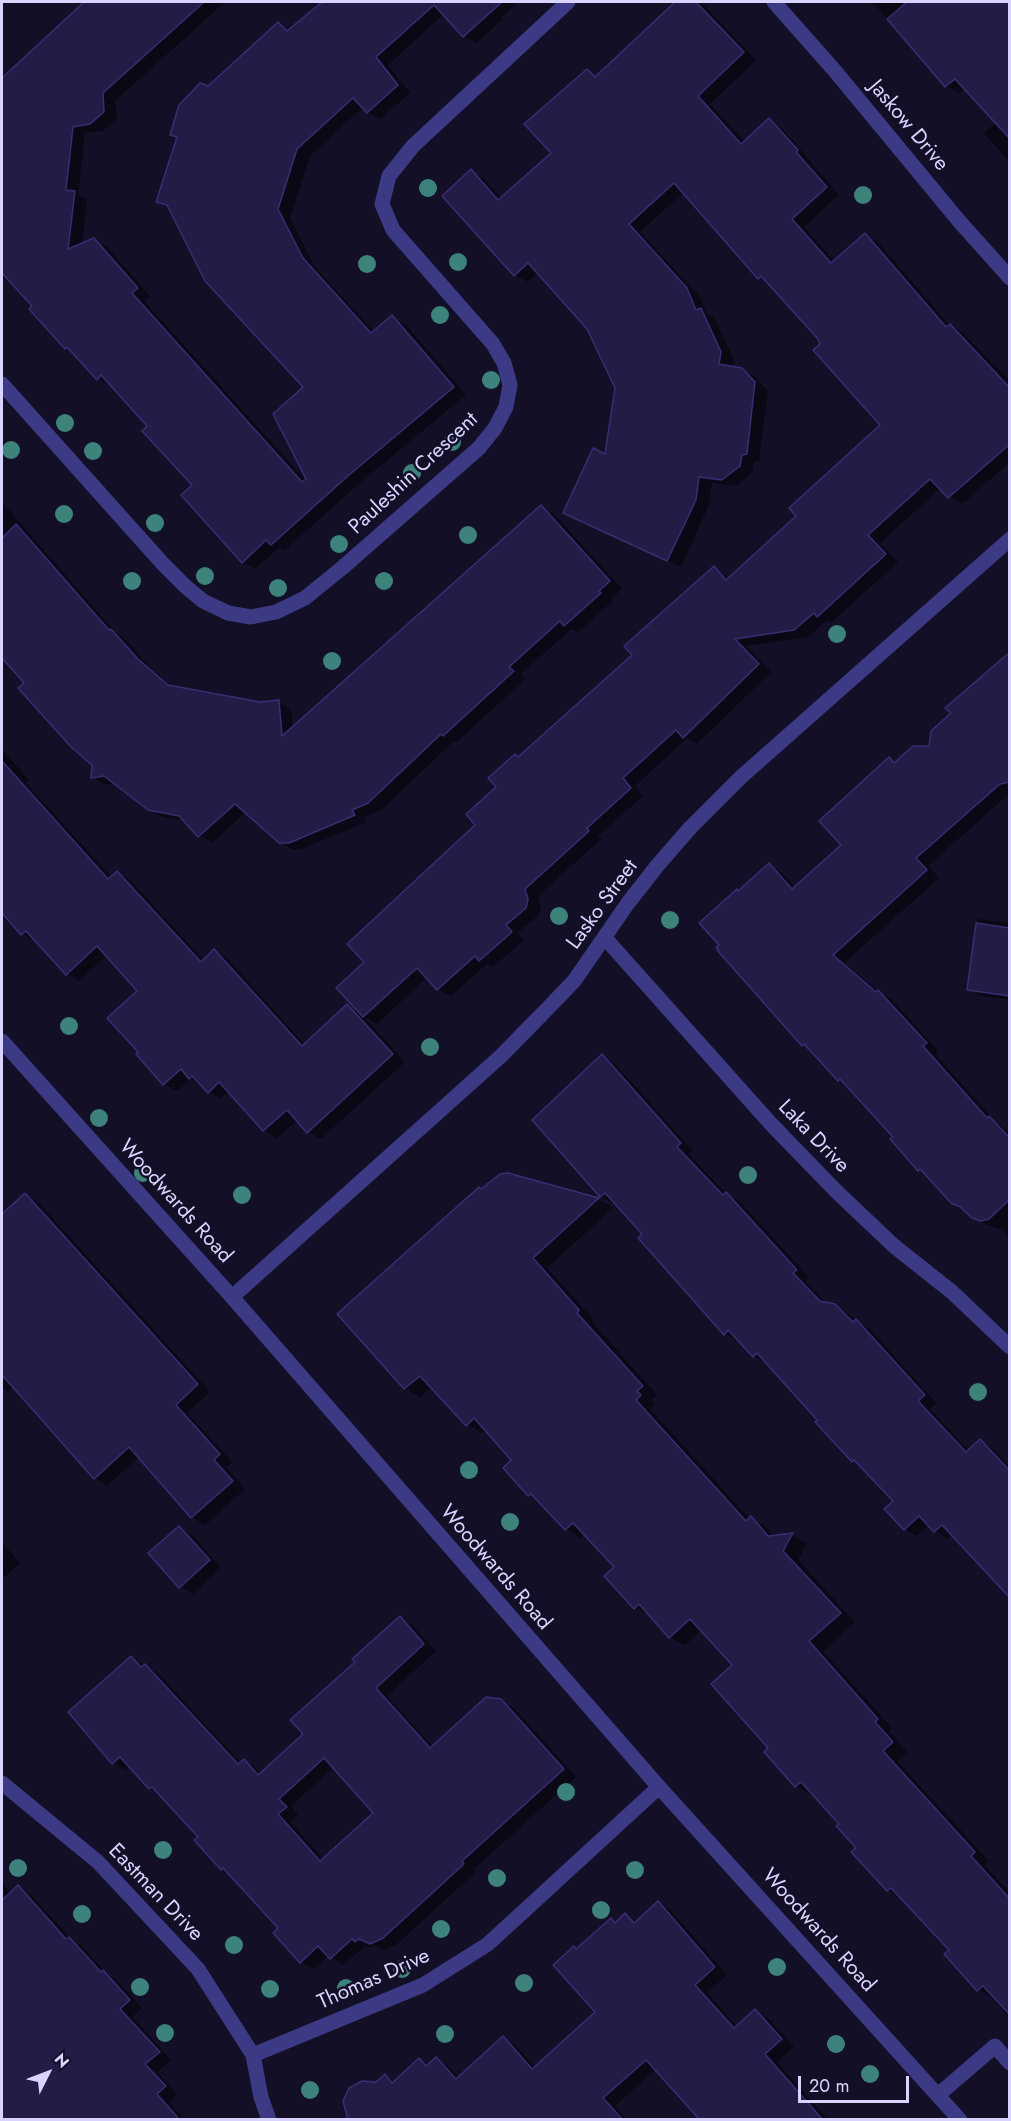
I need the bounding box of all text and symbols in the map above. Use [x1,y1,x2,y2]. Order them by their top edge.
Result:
street label: Jaskow Drive [863,75,953,177]
street label: Pauleshin Crescent [344,408,484,540]
street label: Lasko Street [562,855,644,955]
street label: Laka Drive [772,1095,854,1179]
street label: Woodwards Road [113,1135,237,1269]
street label: Woodwards Road [434,1500,556,1636]
street label: Eastman Drive [102,1839,208,1947]
street label: Woodwards Road [756,1864,880,1998]
street label: Thomas Drive [314,1944,434,2016]
north arrow [18,2043,78,2103]
text: N [49,2048,75,2073]
scale bar [801,2064,912,2102]
text: 20 m [809,2073,849,2099]

